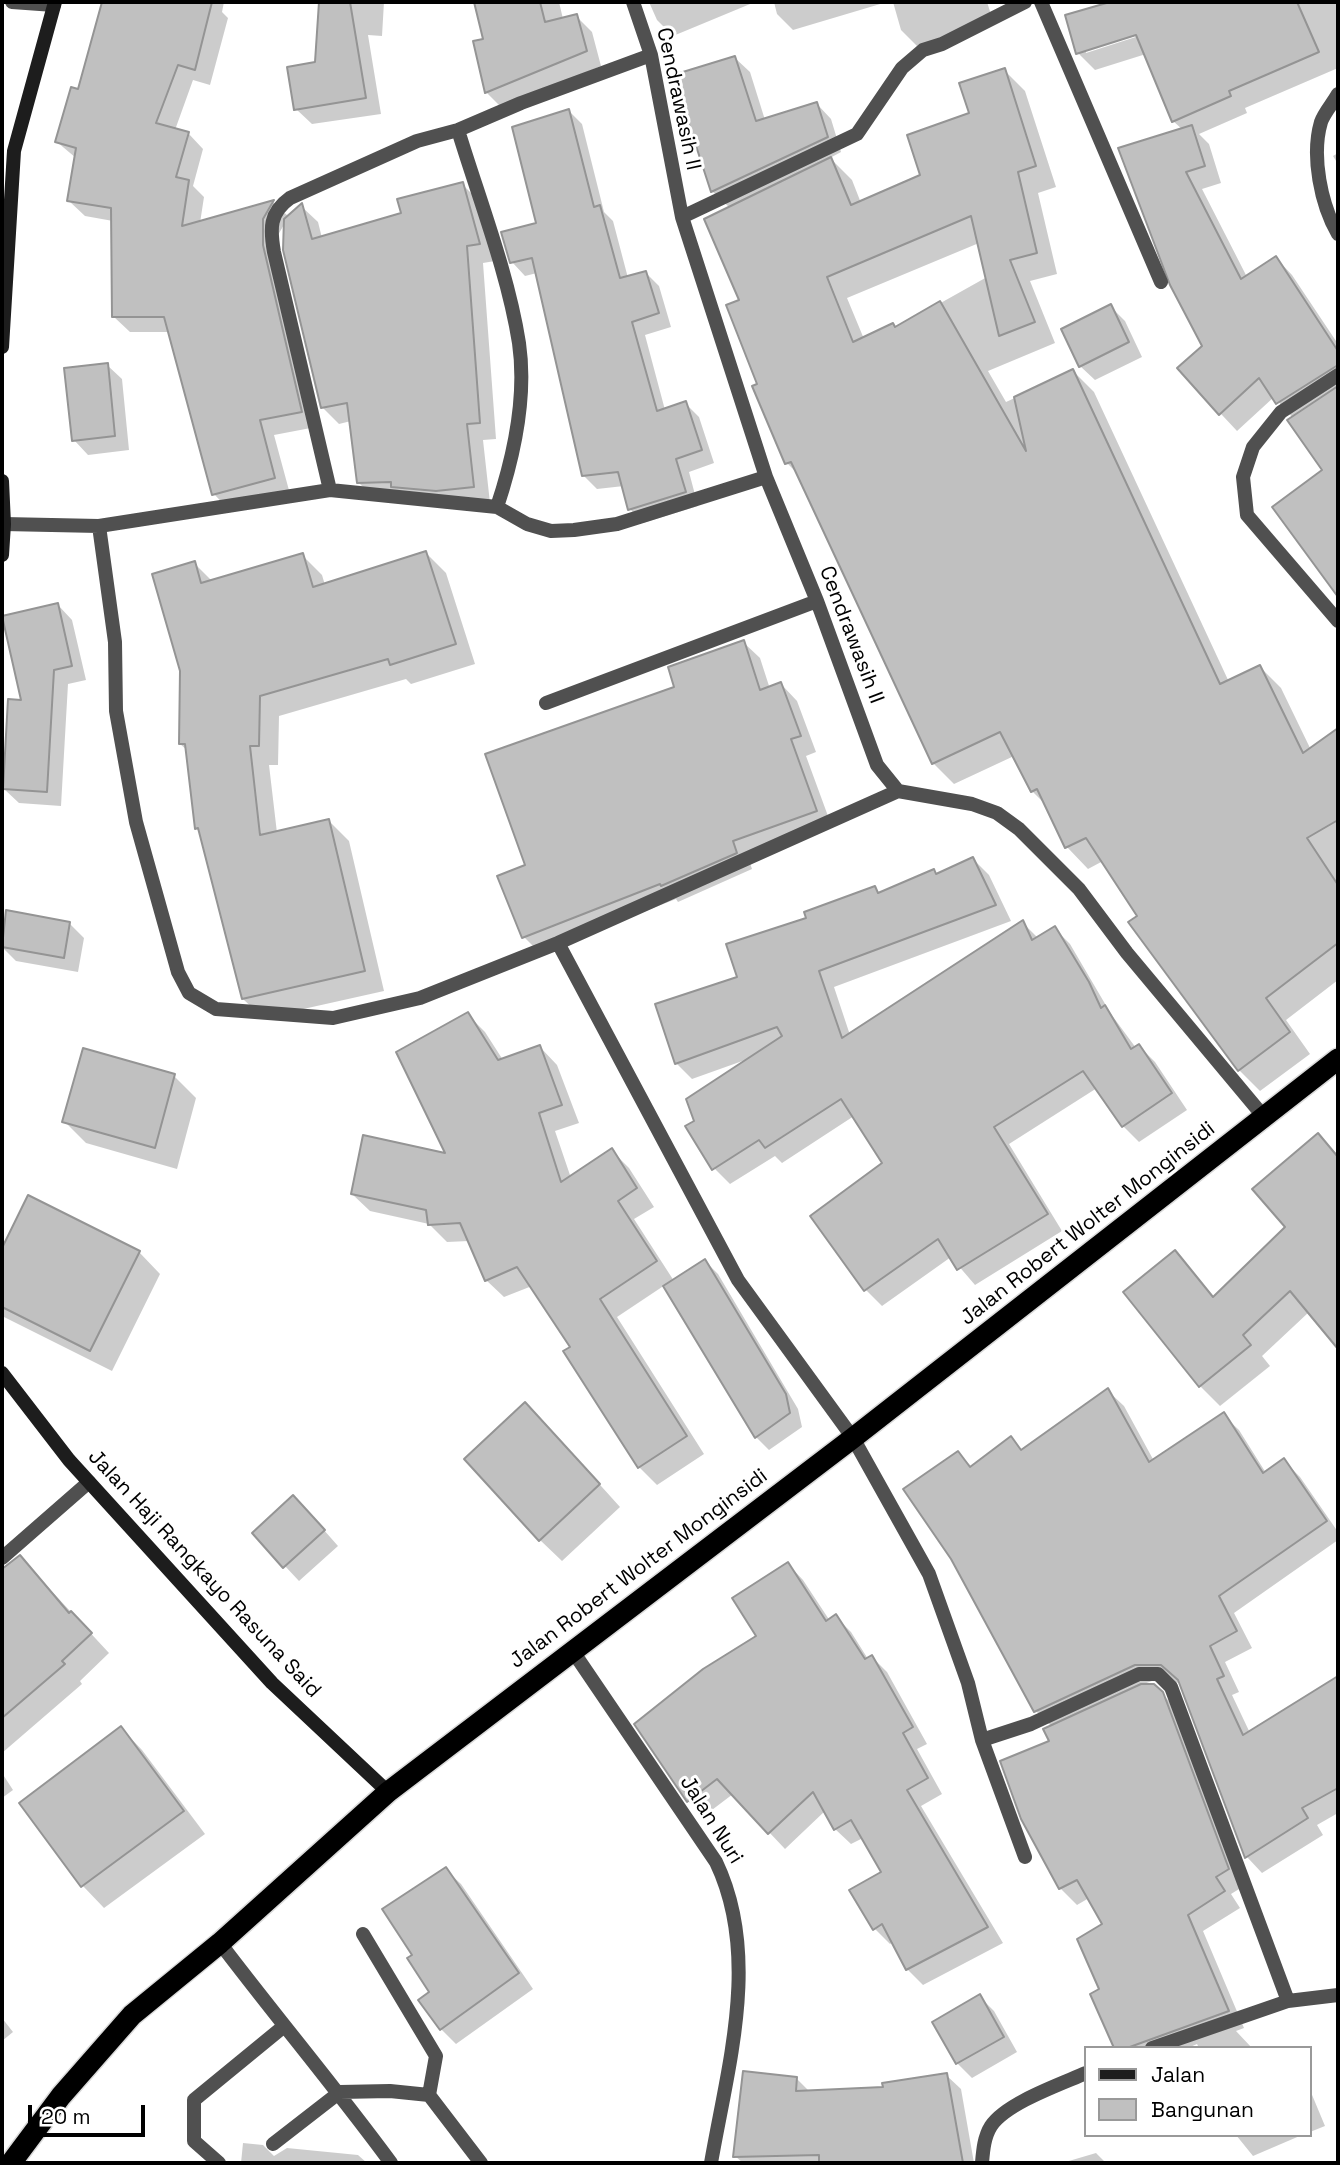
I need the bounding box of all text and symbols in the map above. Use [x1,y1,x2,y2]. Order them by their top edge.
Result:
street label: Cendrawasih II [651,25,705,173]
street label: Cendrawasih II [813,563,889,707]
street label: Jalan Robert Wolter Monginsidi [956,1117,1220,1331]
street label: Jalan Haji Rangkayo Rasuna Said [82,1445,326,1703]
street label: Jalan Robert Wolter Monginsidi [505,1464,773,1674]
street label: Jalan Nuri [674,1771,748,1869]
legend [1084,2046,1312,2137]
text: Jalan [1151,2061,1205,2088]
scale bar [32,2092,149,2136]
text: Bangunan [1151,2096,1254,2123]
text: 20 m [41,2103,91,2130]

